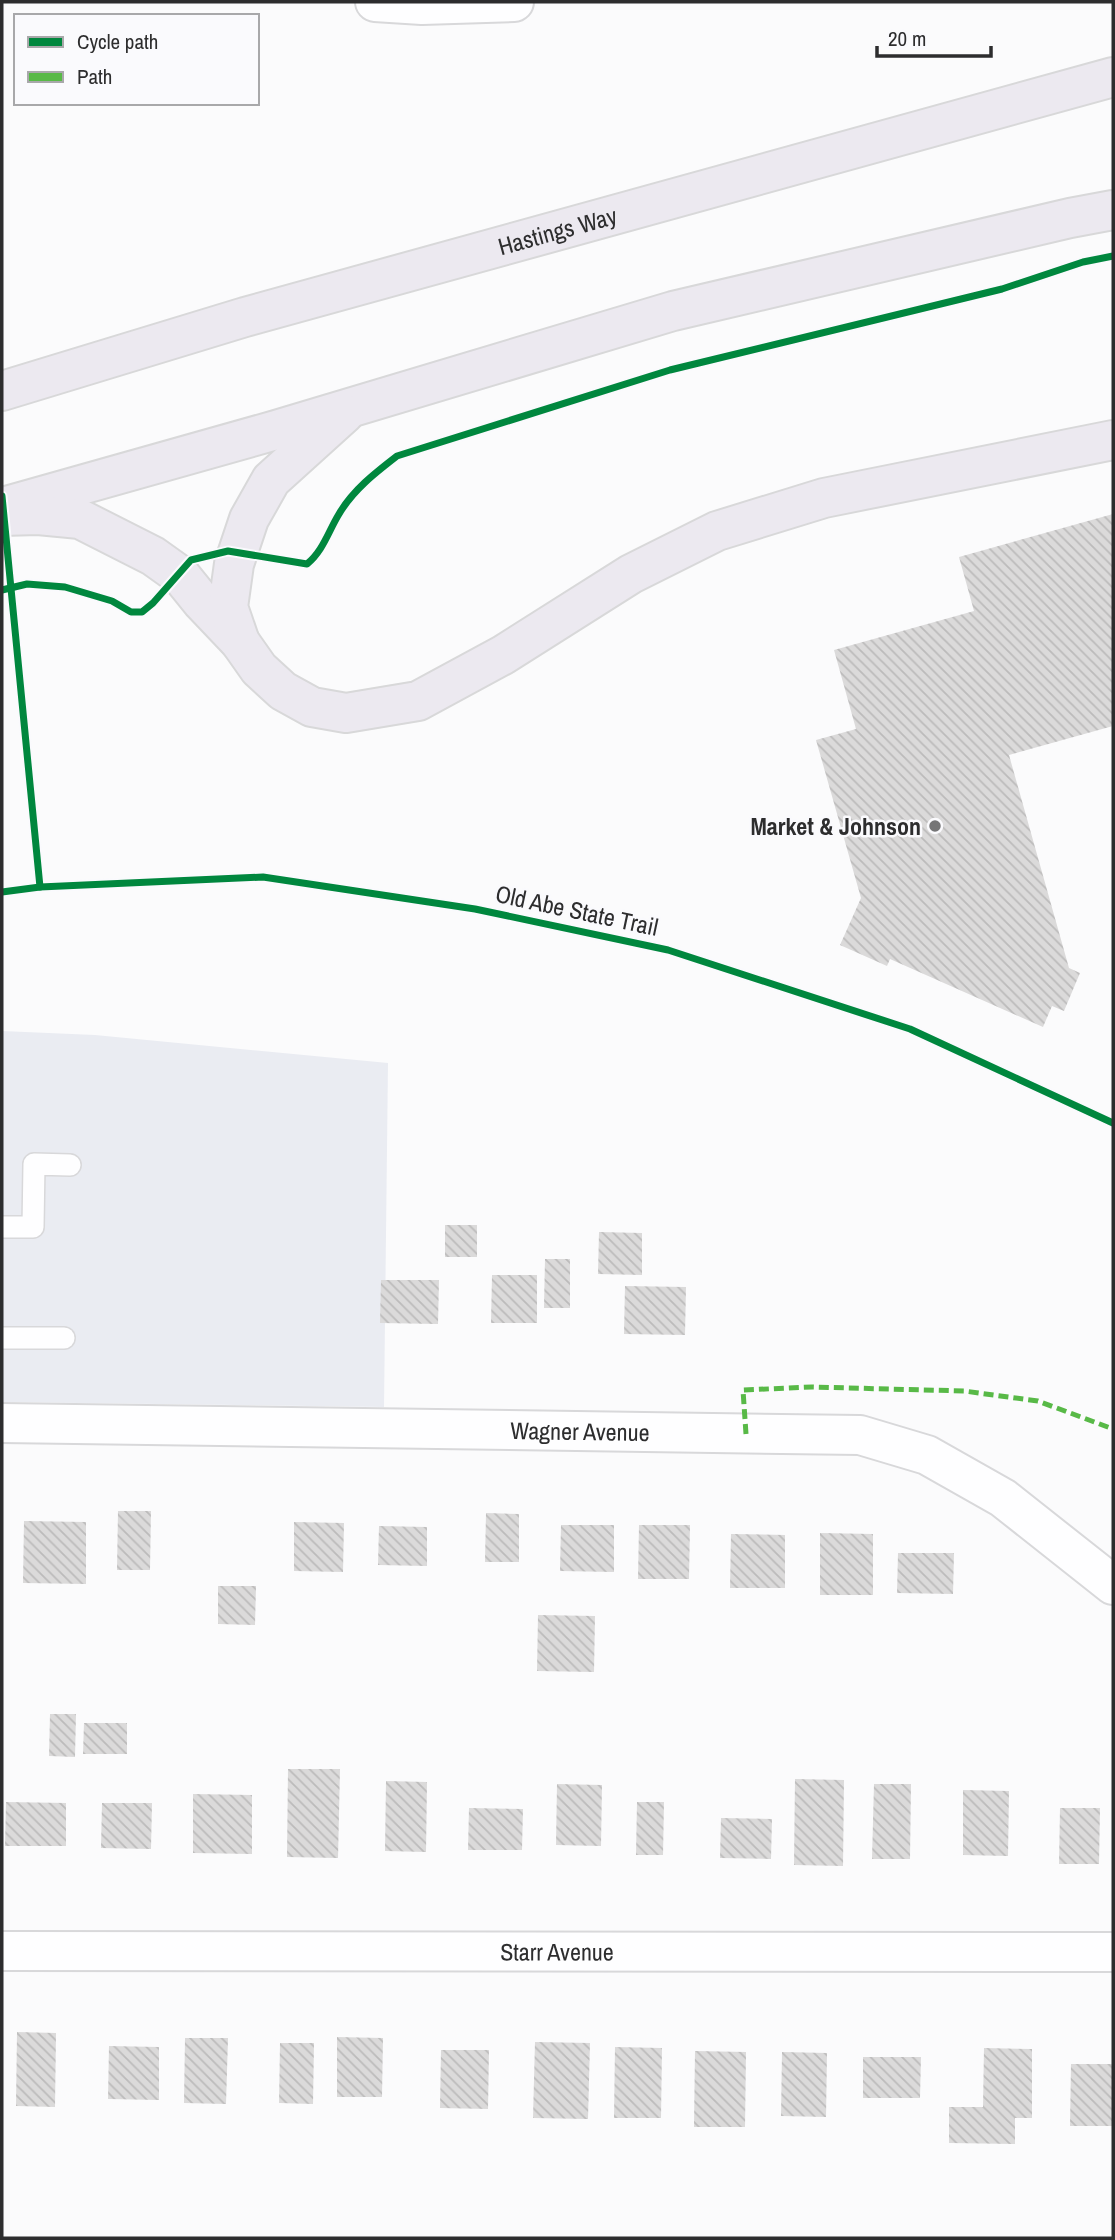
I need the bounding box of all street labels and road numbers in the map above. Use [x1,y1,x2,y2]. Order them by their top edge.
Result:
street label: Hastings Way [494,199,620,262]
street label: Old Abe State Trail [493,877,661,943]
street label: Wagner Avenue [510,1414,650,1448]
street label: Starr Avenue [500,1935,614,1968]

